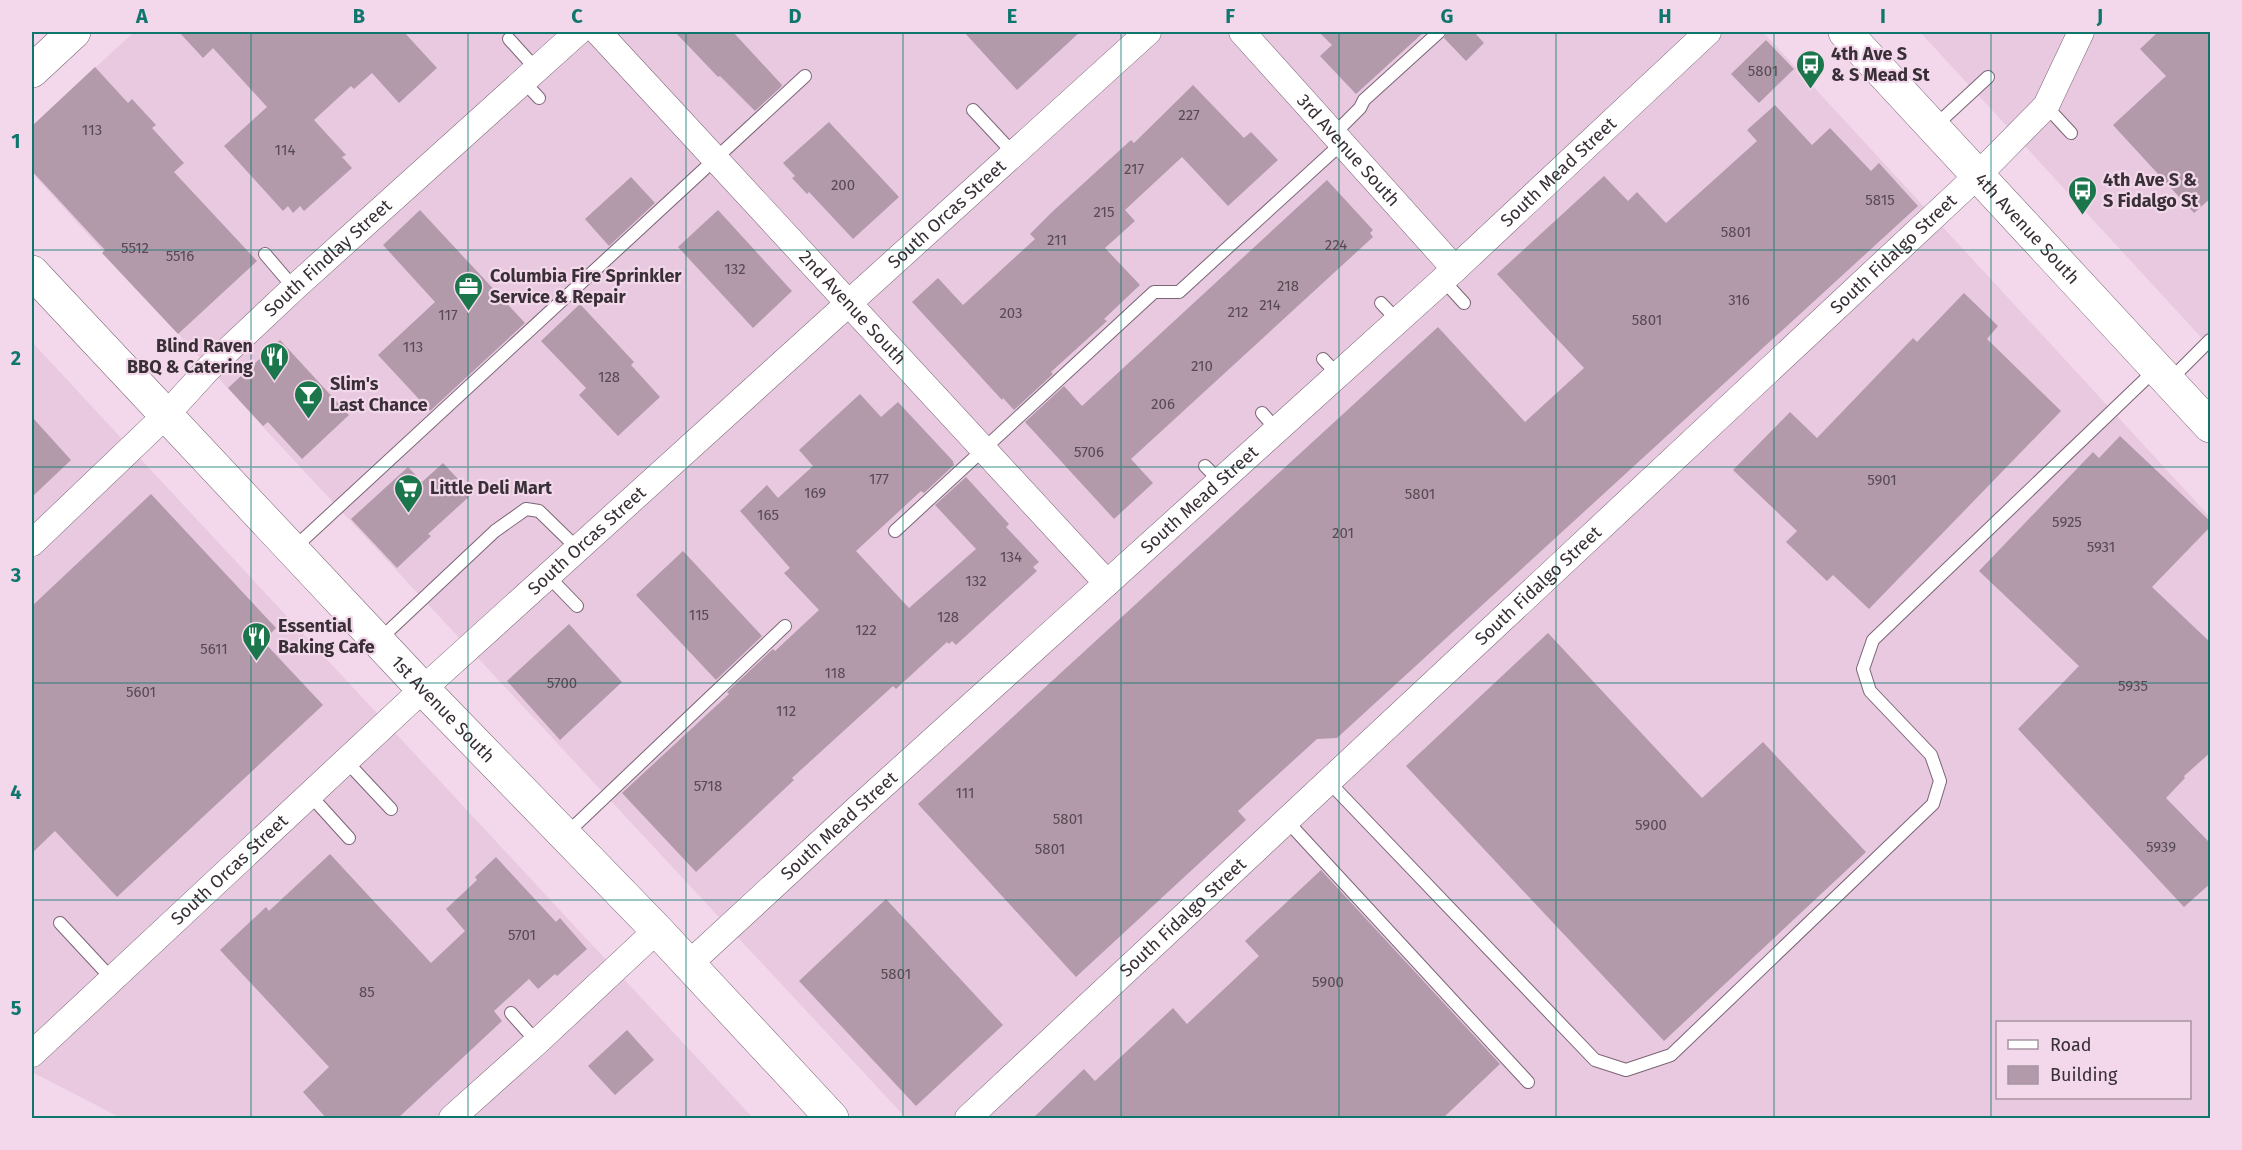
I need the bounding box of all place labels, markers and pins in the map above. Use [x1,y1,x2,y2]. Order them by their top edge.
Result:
place label: 4th Ave S & S Mead St [1831,43,1931,86]
bus stop icon: 4th Ave S & S Mead St [1794,48,1826,90]
place label: 4th Ave S & S Fidalgo St [2103,169,2199,212]
bus stop icon: 4th Ave S & S Fidalgo St [2066,174,2098,216]
place label: Columbia Fire Sprinkler Service & Repair [490,265,682,308]
office icon: Columbia Fire Sprinkler Service & Repair [453,270,485,312]
place label: Blind Raven BBQ & Catering [127,335,253,378]
restaurant icon: Blind Raven BBQ & Catering [258,340,290,382]
place label: Slim's Last Chance [330,373,428,416]
bar icon: Slim's Last Chance [293,378,325,420]
supermarket icon: Little Deli Mart [393,472,425,514]
place label: Little Deli Mart [430,477,553,499]
place label: Essential Baking Cafe [278,615,375,658]
restaurant icon: Essential Baking Cafe [241,620,273,662]

